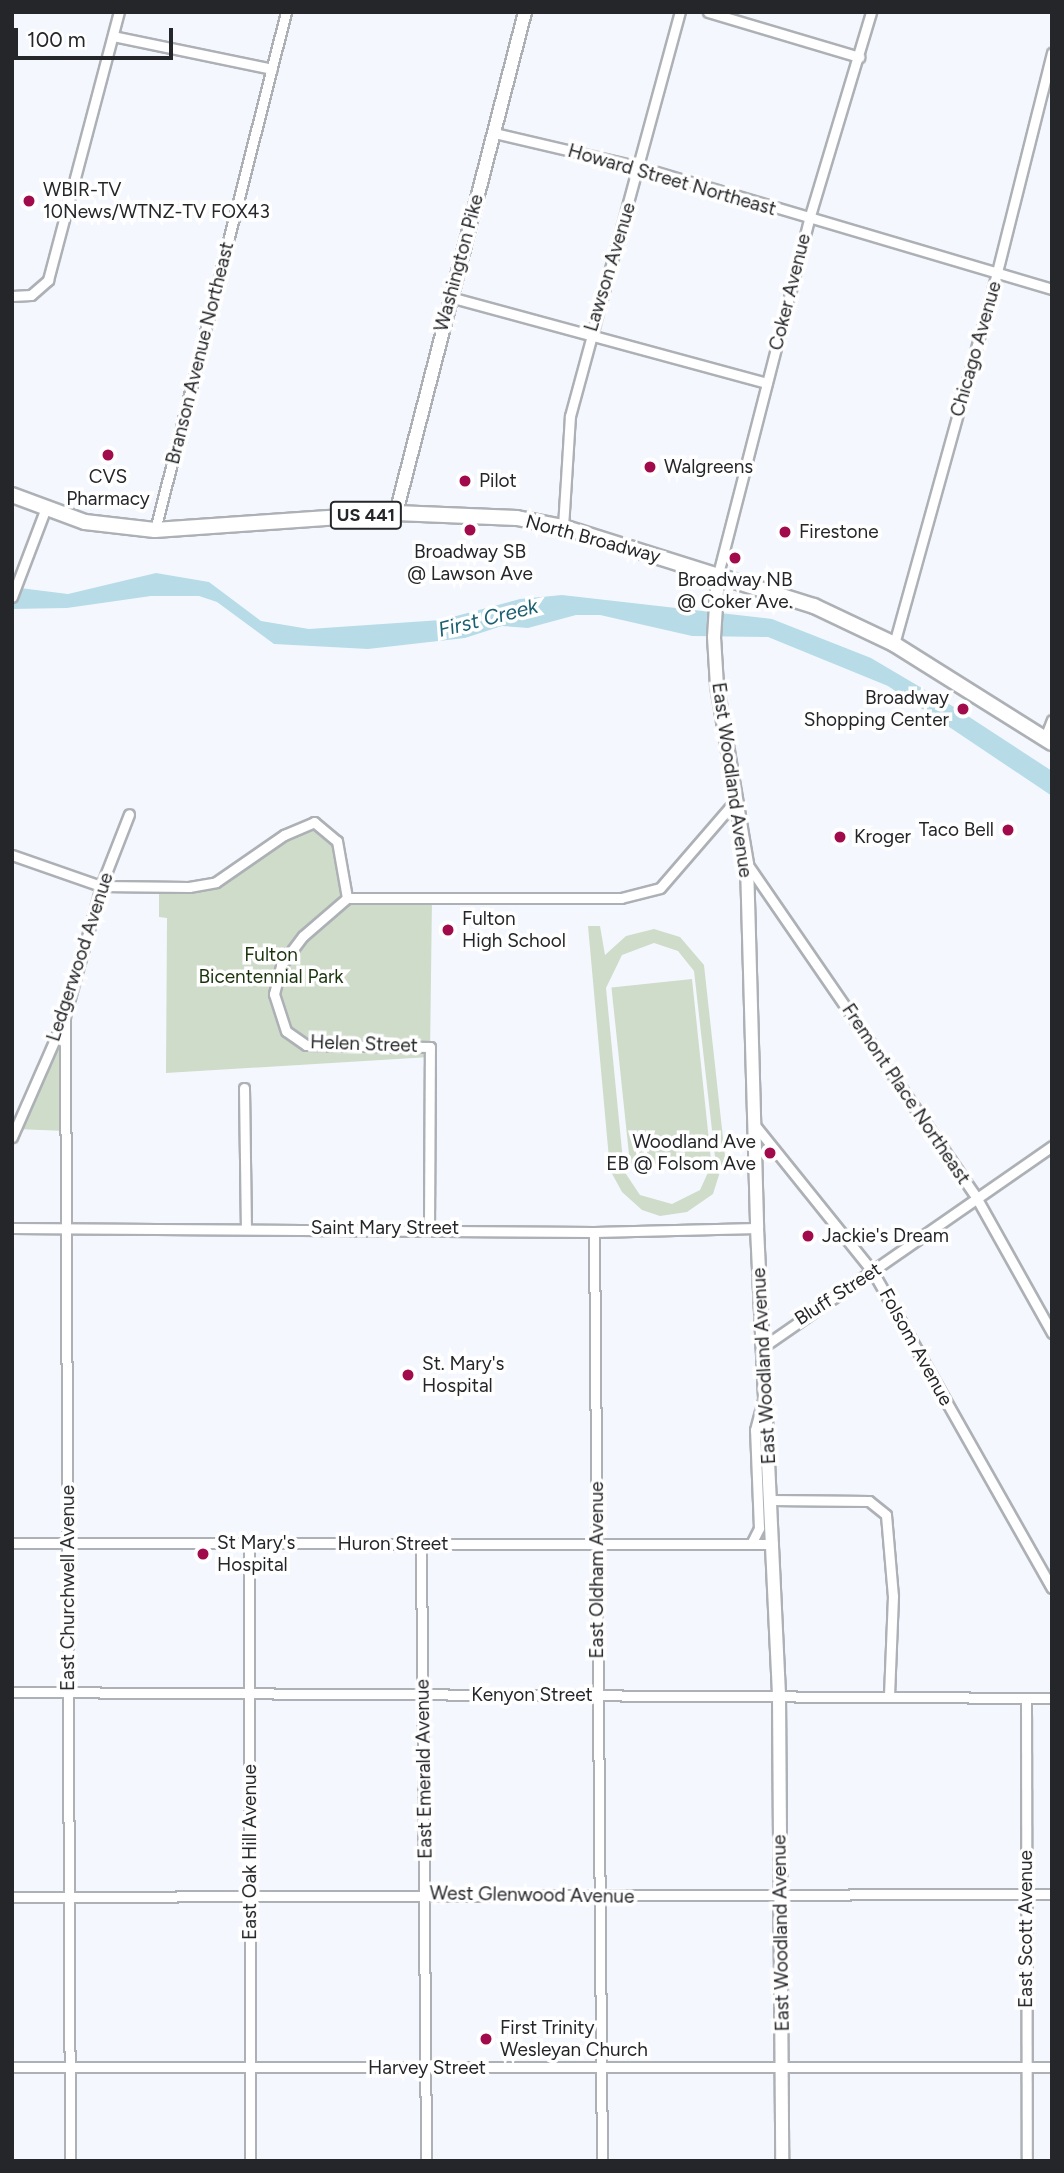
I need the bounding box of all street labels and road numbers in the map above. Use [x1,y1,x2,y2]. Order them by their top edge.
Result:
street label: Howard Street Northeast [565,139,779,221]
street label: Washington Pike [430,192,488,334]
street label: Lawson Avenue [580,200,640,334]
street label: Coker Avenue [764,231,816,353]
street label: Branson Avenue Northeast [161,239,239,467]
street label: Chicago Avenue [946,279,1006,419]
road number: US 441 [329,500,403,530]
street label: North Broadway [523,510,663,568]
street label: East Woodland Avenue [707,681,757,879]
street label: Ledgerwood Avenue [42,870,118,1044]
street label: Fremont Place Northeast [837,999,975,1189]
street label: Helen Street [310,1031,418,1057]
street label: Saint Mary Street [311,1217,459,1239]
street label: Bluff Street [791,1258,885,1330]
street label: East Woodland Avenue [747,1267,781,1465]
street label: Folsom Avenue [874,1284,958,1410]
street label: East Oldham Avenue [586,1481,608,1659]
street label: East Churchwell Avenue [57,1485,79,1691]
street label: Huron Street [338,1533,448,1555]
street label: East Emerald Avenue [411,1679,437,1859]
street label: Kenyon Street [471,1684,593,1706]
street label: East Oak Hill Avenue [239,1764,261,1940]
street label: East Woodland Avenue [768,1834,794,2032]
street label: East Scott Avenue [1015,1850,1037,2008]
street label: West Glenwood Avenue [429,1882,635,1908]
street label: Harvey Street [368,2057,486,2079]

